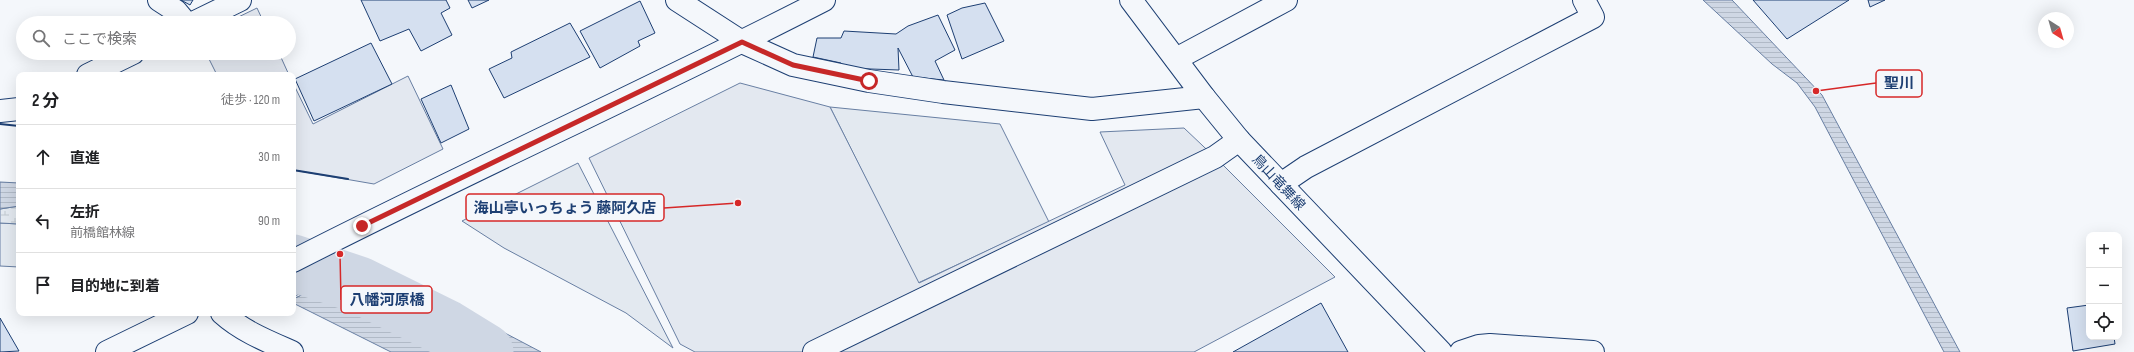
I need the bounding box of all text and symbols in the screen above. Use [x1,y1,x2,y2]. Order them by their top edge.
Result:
north arrow [2038,12,2074,48]
search box [16,16,296,60]
icon: search [30,27,52,49]
text: ここで検索 [62,30,137,49]
callout: 聖川 [1876,70,1922,97]
route start [860,72,878,90]
text: 聖川 [1884,74,1914,93]
text: 2 分 [32,91,59,111]
text: 徒歩 · 120 m [221,92,280,108]
icon: ahead [32,146,54,168]
text: 直進 [70,149,100,168]
text: 30 m [258,149,280,165]
street label: 鳥山竜舞線 [1249,151,1309,214]
callout: 海山亭いっちょう 藤阿久店 [466,194,664,221]
text: 海山亭いっちょう 藤阿久店 [474,199,656,218]
text: 左折 [70,203,100,222]
icon: left [32,210,54,232]
text: 90 m [258,213,280,229]
route end [353,217,371,235]
text: 前橋館林線 [70,225,135,241]
map controls [2086,232,2122,340]
button: + [2086,232,2122,268]
button: − [2086,268,2122,304]
icon: arrive [32,274,54,296]
text: 目的地に到着 [70,277,160,296]
callout: 八幡河原橋 [341,286,432,313]
text: 八幡河原橋 [349,291,425,310]
button: locate [2086,304,2122,340]

